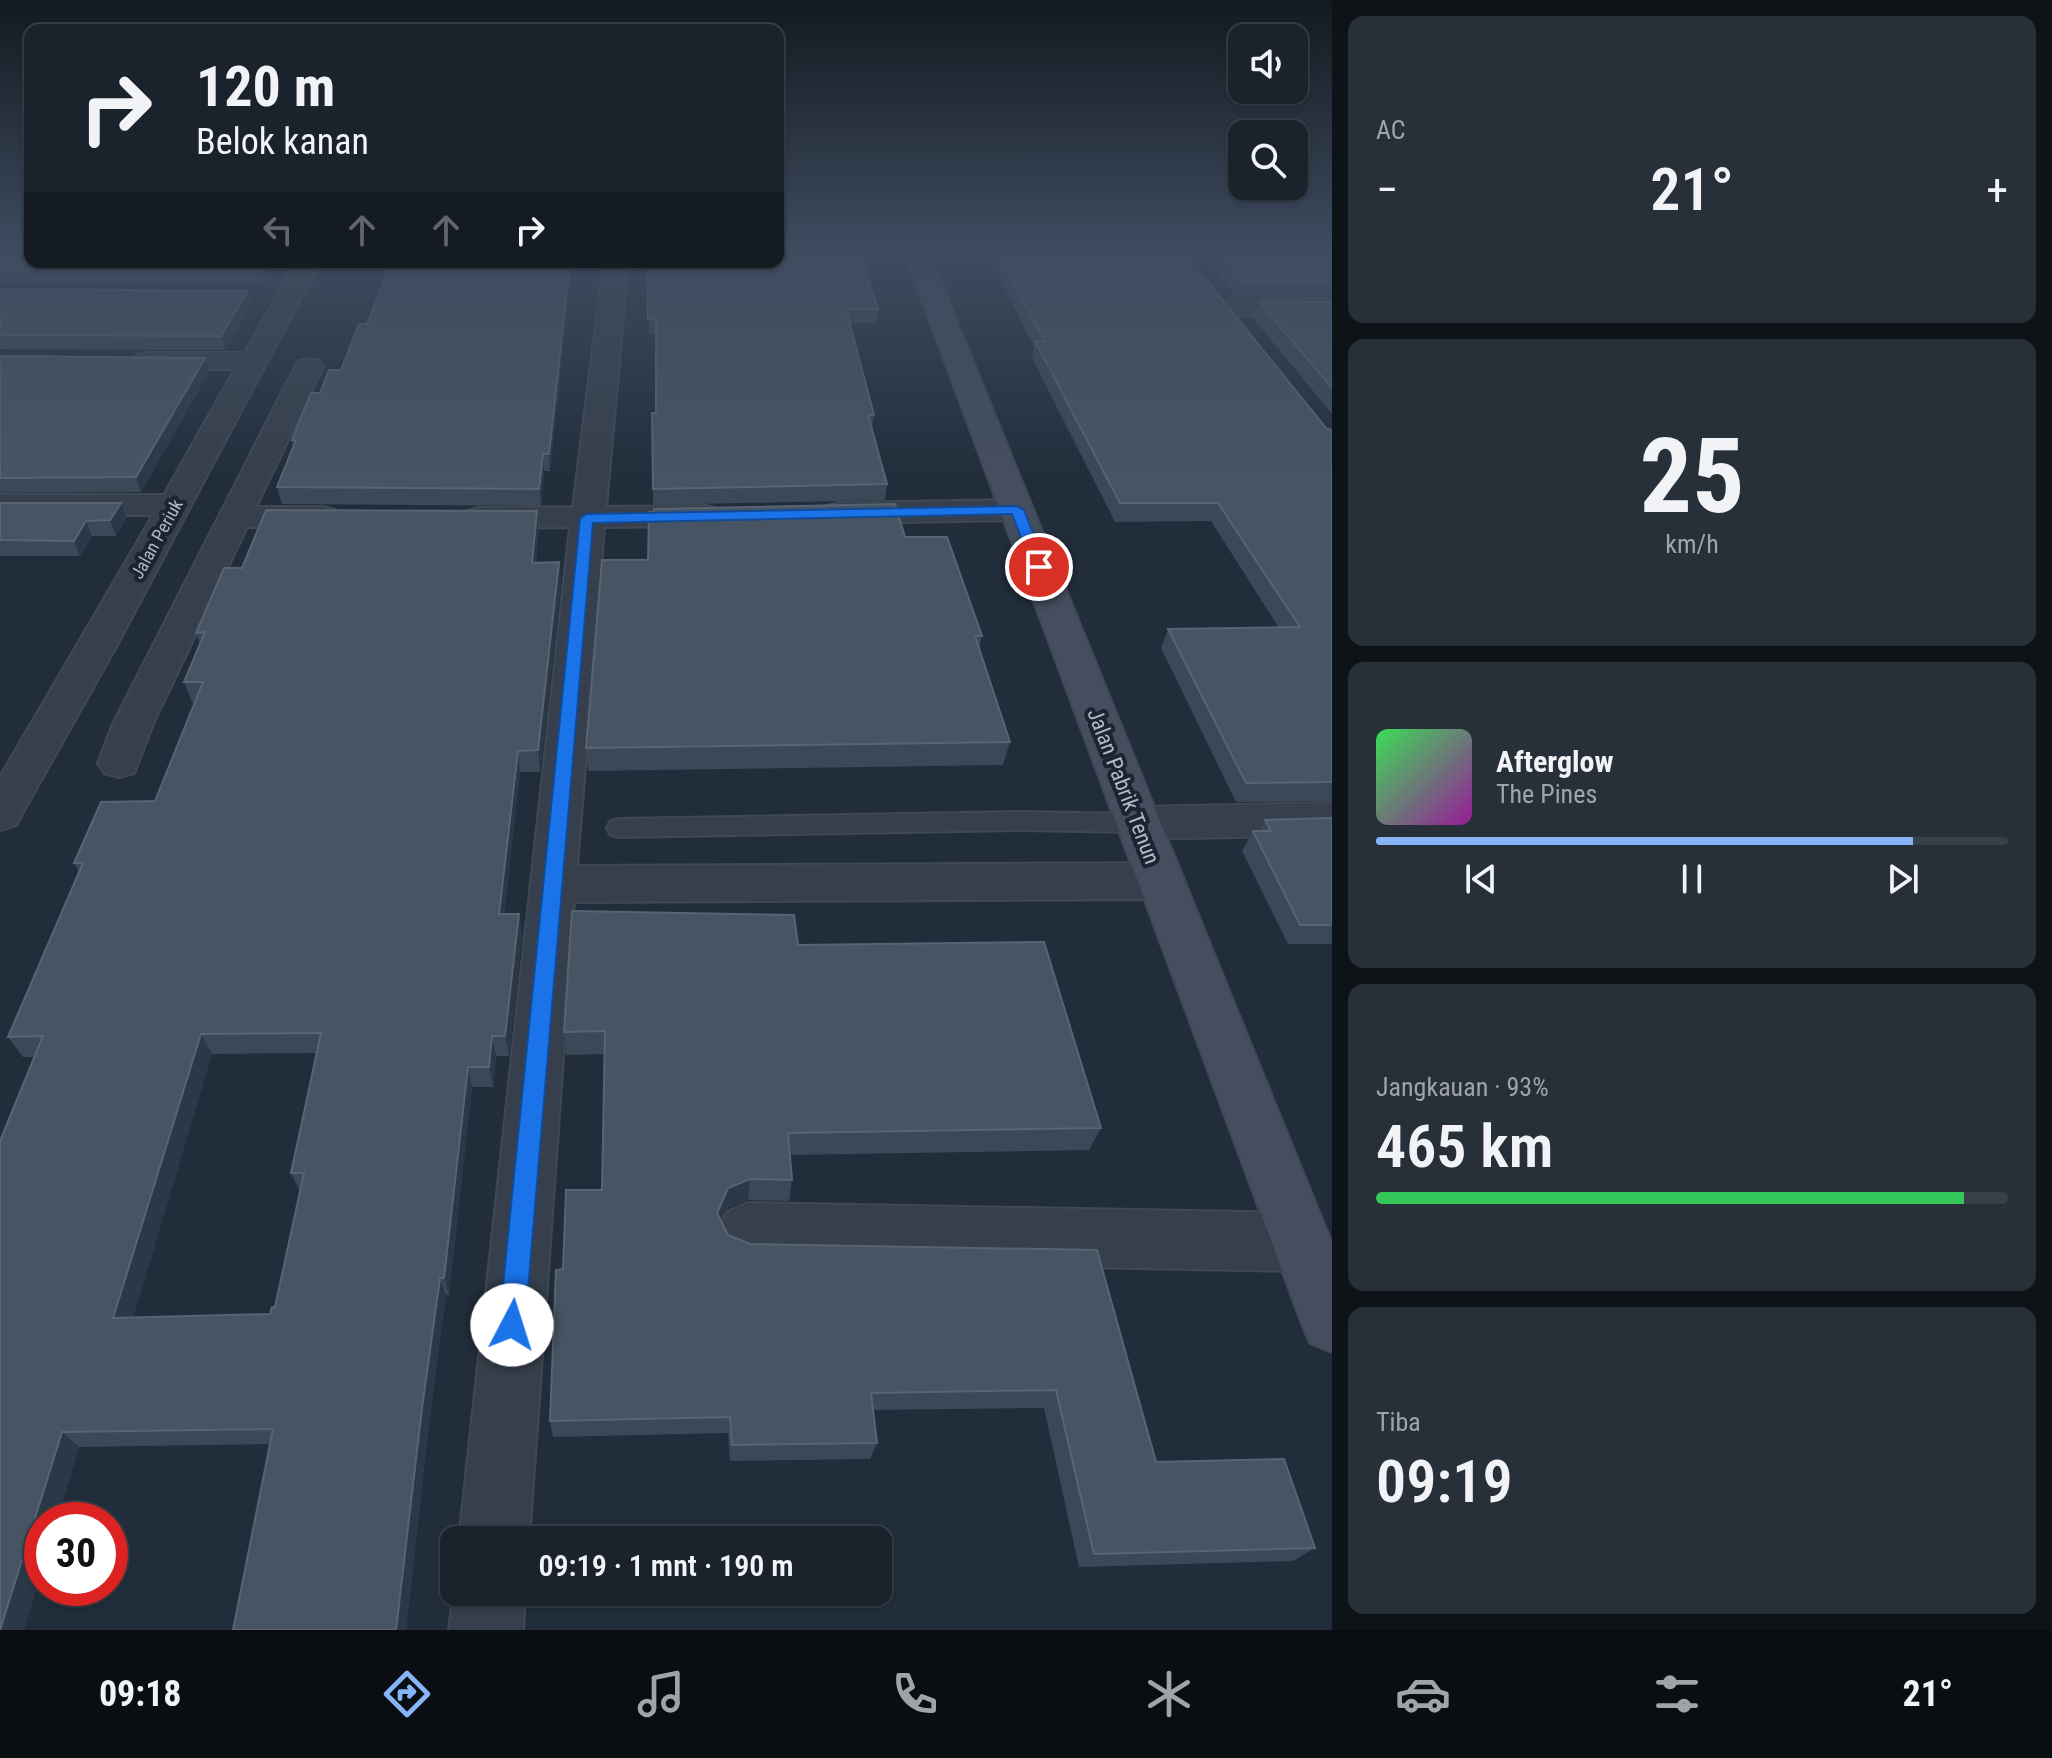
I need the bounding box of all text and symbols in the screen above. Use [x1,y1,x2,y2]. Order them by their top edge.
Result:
map controls [1228,24,1308,200]
button: sound [1228,24,1308,104]
text: 120 m [196,54,335,120]
icon: right [64,56,168,160]
text: AC [1376,115,1406,145]
button: search [1228,120,1308,200]
text: Belok kanan [196,121,369,163]
text: 21° [1650,154,1734,225]
text: − [1376,164,1398,216]
text: + [1986,164,2008,216]
icon: left [256,208,300,252]
icon: ahead [340,208,384,252]
icon: ahead [424,208,468,252]
icon: right [508,208,552,252]
text: 25 [1639,416,1745,537]
street label: Jalan Periuk [126,495,187,582]
text: km/h [1665,529,1719,559]
pin [1005,533,1073,601]
icon: arrive [1017,545,1061,589]
street label: Jalan Pabrik Tenun [1082,705,1165,868]
text: Afterglow [1496,744,1614,779]
text: The Pines [1496,779,1597,809]
icon: previous [1459,857,1503,901]
icon: pause [1670,857,1714,901]
icon: next [1881,857,1925,901]
text: Jangkauan · 93% [1376,1072,1549,1102]
text: 465 km [1376,1111,1553,1182]
position arrow [470,1283,554,1367]
text: Tiba [1376,1407,1421,1437]
text: 09:19 [1376,1446,1513,1517]
speed limit sign: 30 [24,1502,128,1606]
text: 09:19 · 1 mnt · 190 m [538,1548,794,1583]
icon: directions [379,1666,435,1722]
icon: music [633,1666,689,1722]
icon: phone [887,1666,943,1722]
icon: climate [1141,1666,1197,1722]
icon: car [1395,1666,1451,1722]
icon: filters [1649,1666,1705,1722]
text: 09:18 [99,1673,182,1715]
text: 21° [1903,1673,1953,1715]

